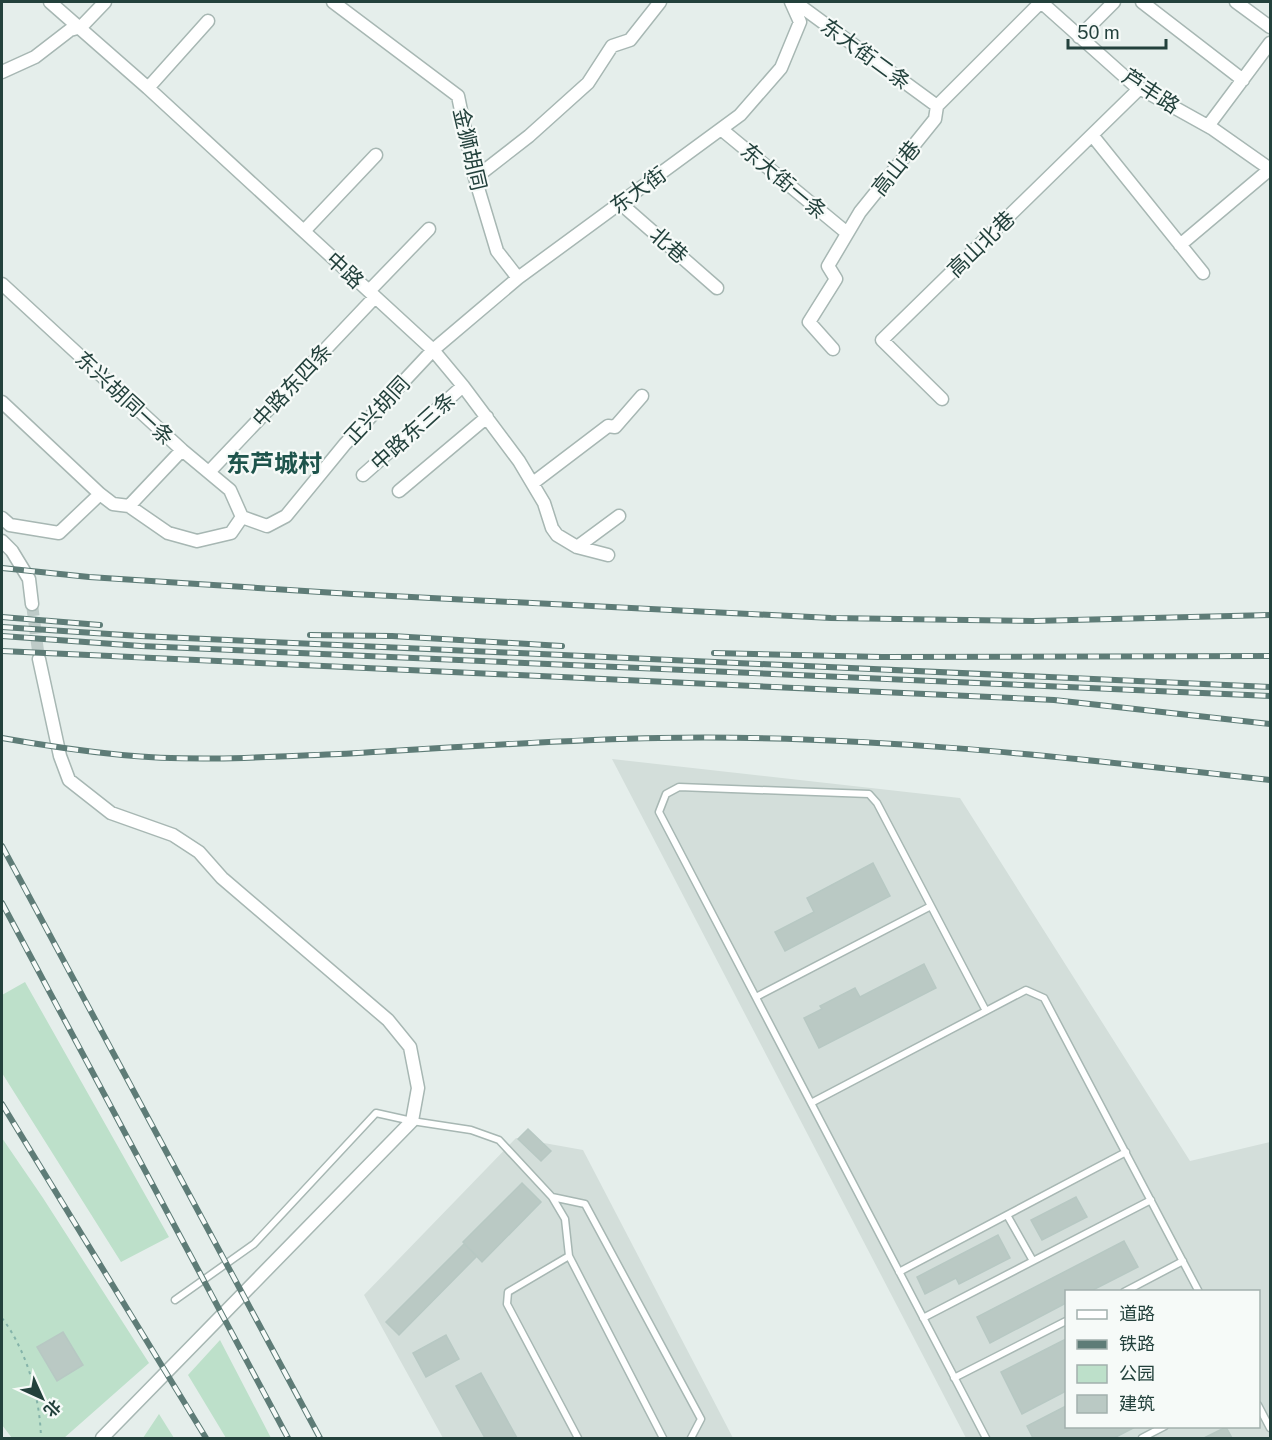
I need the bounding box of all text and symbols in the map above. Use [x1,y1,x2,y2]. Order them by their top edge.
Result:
scale bar [1068,12,1166,50]
street label: 东大街二条 [816,13,916,95]
text: 50 m [1077,22,1120,43]
street label: 芦丰路 [1118,63,1184,119]
street label: 金狮胡同 [448,105,492,193]
street label: 高山巷 [866,136,926,200]
street label: 东大街一条 [736,138,832,224]
street label: 东大街 [605,161,671,219]
street label: 高山北巷 [942,206,1020,282]
street label: 北巷 [645,222,693,268]
street label: 中路 [321,247,369,293]
street label: 中路东四条 [247,338,337,432]
street label: 东兴胡同一条 [70,346,180,450]
street label: 正兴胡同 [339,371,415,449]
street label: 中路东三条 [366,387,460,475]
district label: 东芦城村 [226,449,322,477]
legend [1065,1290,1260,1428]
text: 道路 [1119,1303,1155,1324]
text: 铁路 [1119,1333,1155,1354]
text: 公园 [1119,1363,1155,1384]
north arrow [12,1368,72,1428]
text: 建筑 [1119,1393,1155,1414]
text: 北 [40,1396,65,1421]

